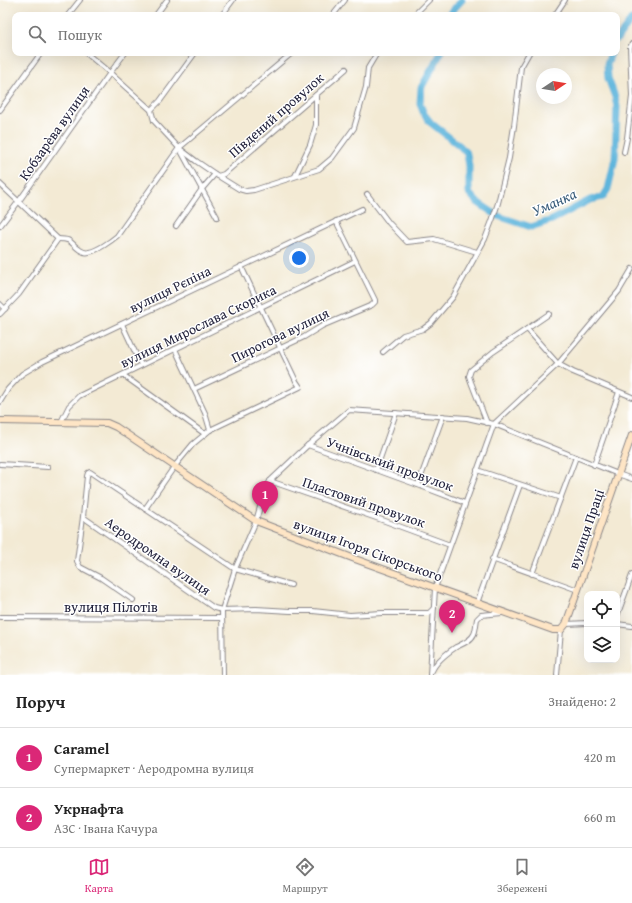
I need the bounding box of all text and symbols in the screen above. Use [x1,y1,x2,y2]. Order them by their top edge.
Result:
search box [12,12,620,56]
icon: search [26,23,48,45]
text: Пошук [58,24,102,45]
street label: Південий провулок [224,67,329,162]
north arrow [536,68,572,104]
street label: Кобзарèва вулиця [14,82,94,184]
water label: Уманка [528,183,580,221]
your location [289,248,309,268]
street label: вулиця Рєпіна [126,260,214,317]
street label: вулиця Мирослава Скорика [117,279,280,373]
street label: Пирогова вулиця [228,303,332,367]
street label: Учнівський провулок [324,432,457,496]
street label: Пластовий провулок [300,472,429,533]
pin: 1 [252,481,278,514]
street label: вулиця Праці [563,486,609,572]
street label: Аеродромна вулиця [101,512,215,600]
street label: вулиця Ігоря Сікорського [291,514,445,586]
map controls [584,591,620,663]
button: locate [584,591,620,627]
street label: вулиця Пілотів [64,597,158,617]
pin: 2 [439,600,465,633]
button: layers [584,627,620,663]
text: Поруч [16,689,65,714]
text: Знайдено: 2 [548,692,616,711]
text: Caramel [54,738,109,759]
text: 1 [26,748,32,767]
text: 420 m [584,748,616,767]
text: Супермаркет · Аеродромна вулиця [54,759,254,778]
text: Укрнафта [54,798,124,819]
text: 2 [26,808,32,827]
text: 660 m [584,808,616,827]
text: АЗС · Івана Качура [54,819,158,838]
tab: Карта [85,856,113,896]
tab: Маршрут [283,856,328,896]
tab: Збережені [497,856,547,896]

